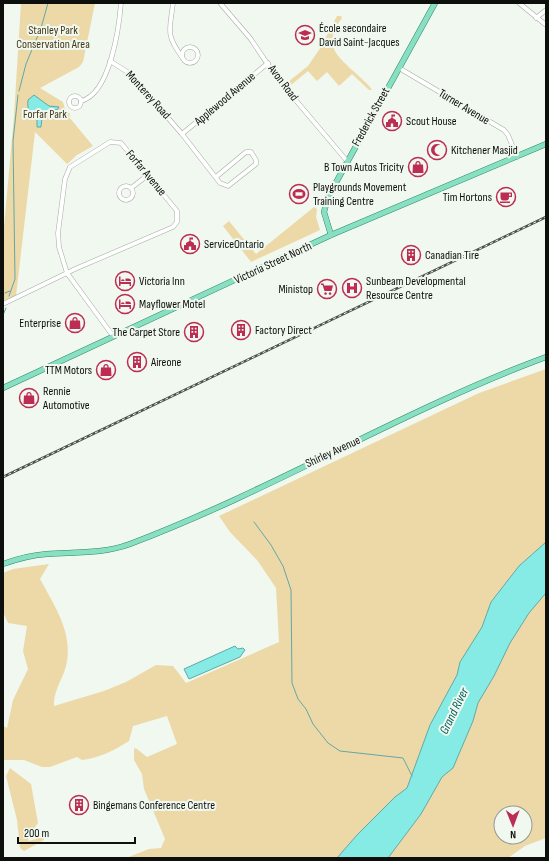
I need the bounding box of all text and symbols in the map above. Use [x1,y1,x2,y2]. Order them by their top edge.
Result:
place label: École secondaire David Saint-Jacques [319,21,400,50]
park label: Stanley Park Conservation Area [16,23,90,52]
school or university icon: École secondaire David Saint-Jacques [294,24,316,46]
street label: Avon Road [264,61,301,104]
street label: Monterey Road [122,68,174,122]
street label: Applewood Avenue [191,69,259,130]
street label: Frederick Street [349,85,393,149]
street label: Turner Avenue [436,86,492,128]
park label: Forfar Park [23,107,67,122]
public building icon: Scout House [381,110,403,132]
place label: Scout House [406,114,457,129]
mosque icon: Kitchener Masjid [426,139,448,161]
place label: Kitchener Masjid [451,143,518,158]
street label: Forfar Avenue [122,147,170,199]
shop icon: B Town Autos Tricity [407,156,429,178]
place label: B Town Autos Tricity [324,160,404,175]
place label: Playgrounds Movement Training Centre [313,180,407,209]
sports icon: Playgrounds Movement Training Centre [288,183,310,205]
cafe icon: Tim Hortons [495,186,517,208]
place label: Tim Hortons [443,190,492,205]
public building icon: ServiceOntario [179,233,201,255]
place label: ServiceOntario [204,237,264,252]
street label: Victoria Street North [232,238,314,288]
building icon: Canadian Tire [400,244,422,266]
place label: Canadian Tire [425,248,479,263]
hotel icon: Victoria Inn [114,270,136,292]
place label: Victoria Inn [139,274,185,289]
place label: Sunbeam Developmental Resource Centre [366,274,466,303]
hospital icon: Sunbeam Developmental Resource Centre [341,277,363,299]
supermarket icon: Ministop [316,278,338,300]
place label: Ministop [278,282,313,297]
hotel icon: Mayflower Motel [114,293,136,315]
place label: Mayflower Motel [139,297,205,312]
shop icon: Enterprise [64,312,86,334]
place label: Enterprise [19,316,61,331]
building icon: Factory Direct [230,319,252,341]
building icon: The Carpet Store [183,321,205,343]
place label: Factory Direct [255,323,312,338]
place label: The Carpet Store [113,325,180,340]
building icon: Aireone [126,351,148,373]
place label: Aireone [150,355,182,370]
shop icon: TTM Motors [95,359,117,381]
place label: TTM Motors [45,363,92,378]
place label: Rennie Automotive [42,384,90,413]
shop icon: Rennie Automotive [18,387,40,409]
street label: Shirley Avenue [303,433,363,471]
water label: Grand River [436,684,473,737]
building icon: Bingemans Conference Centre [68,794,90,816]
place label: Bingemans Conference Centre [93,798,215,813]
north arrow [493,805,533,845]
scale bar [18,819,135,845]
text: 200 m [24,826,50,841]
text: N [510,828,516,841]

